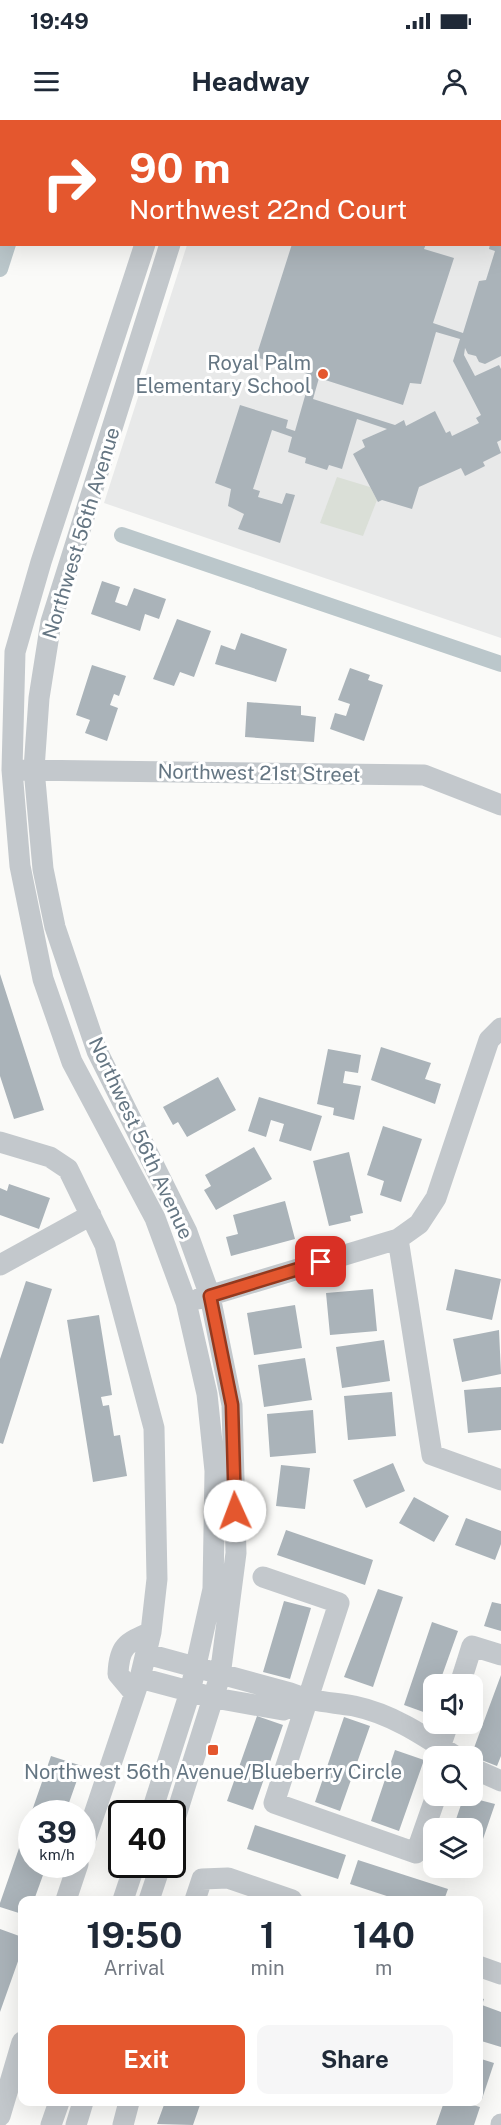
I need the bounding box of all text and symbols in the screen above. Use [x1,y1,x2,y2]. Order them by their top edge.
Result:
text: 19:49 [30,8,89,34]
icon: menu [30,65,63,98]
text: Headway [191,65,310,97]
icon: person [438,65,471,98]
text: 90 m [129,143,231,192]
icon: right [30,144,108,222]
text: Northwest 22nd Court [129,193,407,225]
place label: Royal Palm Elementary School [136,351,311,398]
marker: Royal Palm Elementary School [316,367,330,381]
street label: Northwest 56th Avenue [37,424,125,642]
street label: Northwest 21st Street [157,759,361,787]
street label: Northwest 56th Avenue [84,1033,198,1243]
pin [295,1236,346,1287]
icon: arrive [304,1245,337,1278]
position arrow [203,1479,267,1543]
map controls [423,1674,483,1878]
button: sound [423,1674,483,1734]
marker: Northwest 56th Avenue/Blueberry Circle [206,1743,220,1757]
button: search [423,1746,483,1806]
place label: Northwest 56th Avenue/Blueberry Circle [24,1760,402,1784]
speed limit sign: 40 [108,1800,186,1878]
text: 39 [37,1814,77,1850]
button: layers [423,1818,483,1878]
text: km/h [39,1846,75,1863]
text: 19:50 [86,1914,182,1956]
text: 1 [260,1914,275,1956]
text: 140 [353,1914,415,1956]
text: Arrival [103,1956,165,1980]
text: min [251,1956,285,1980]
text: m [375,1956,392,1980]
button: Exit [48,2025,245,2094]
button: Share [257,2025,453,2094]

